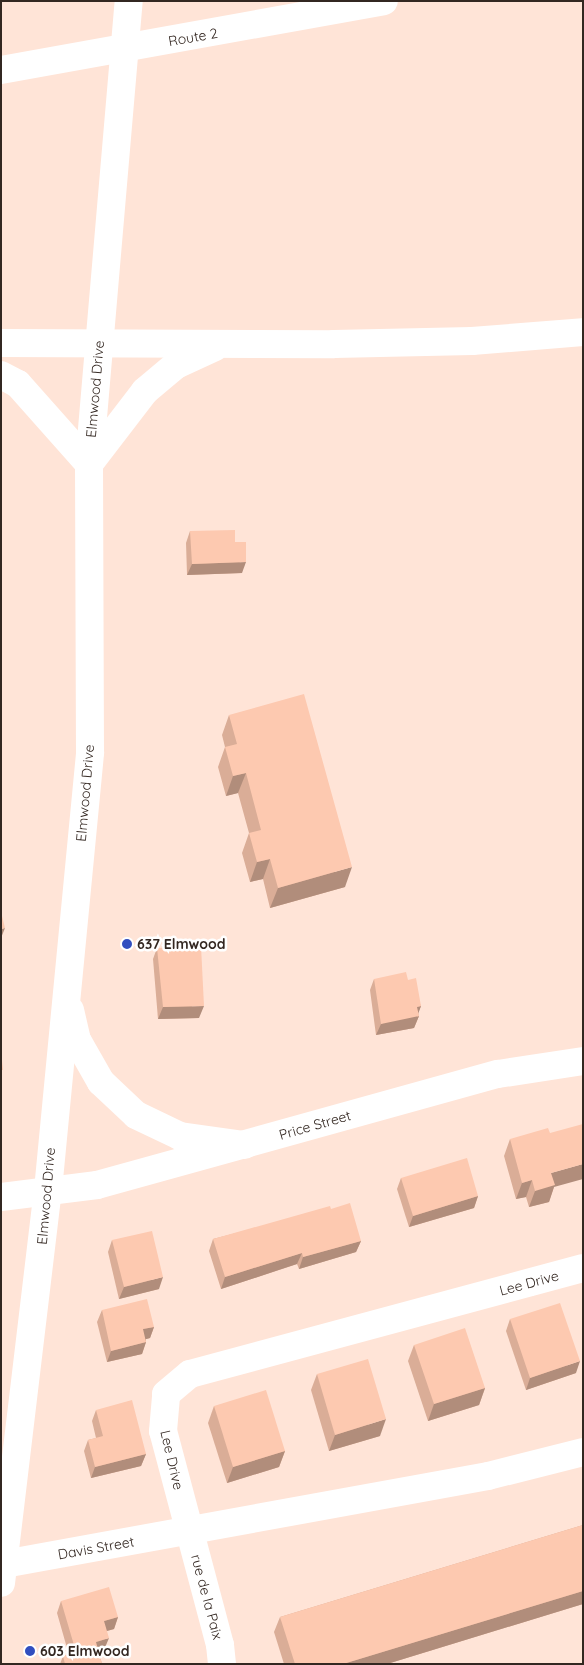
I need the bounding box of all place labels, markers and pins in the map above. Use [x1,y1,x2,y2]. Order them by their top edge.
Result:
place label: 637 Elmwood [137,936,226,952]
marker: 637 Elmwood [121,938,133,950]
place label: 603 Elmwood [40,1643,129,1659]
marker: 603 Elmwood [24,1645,36,1657]

